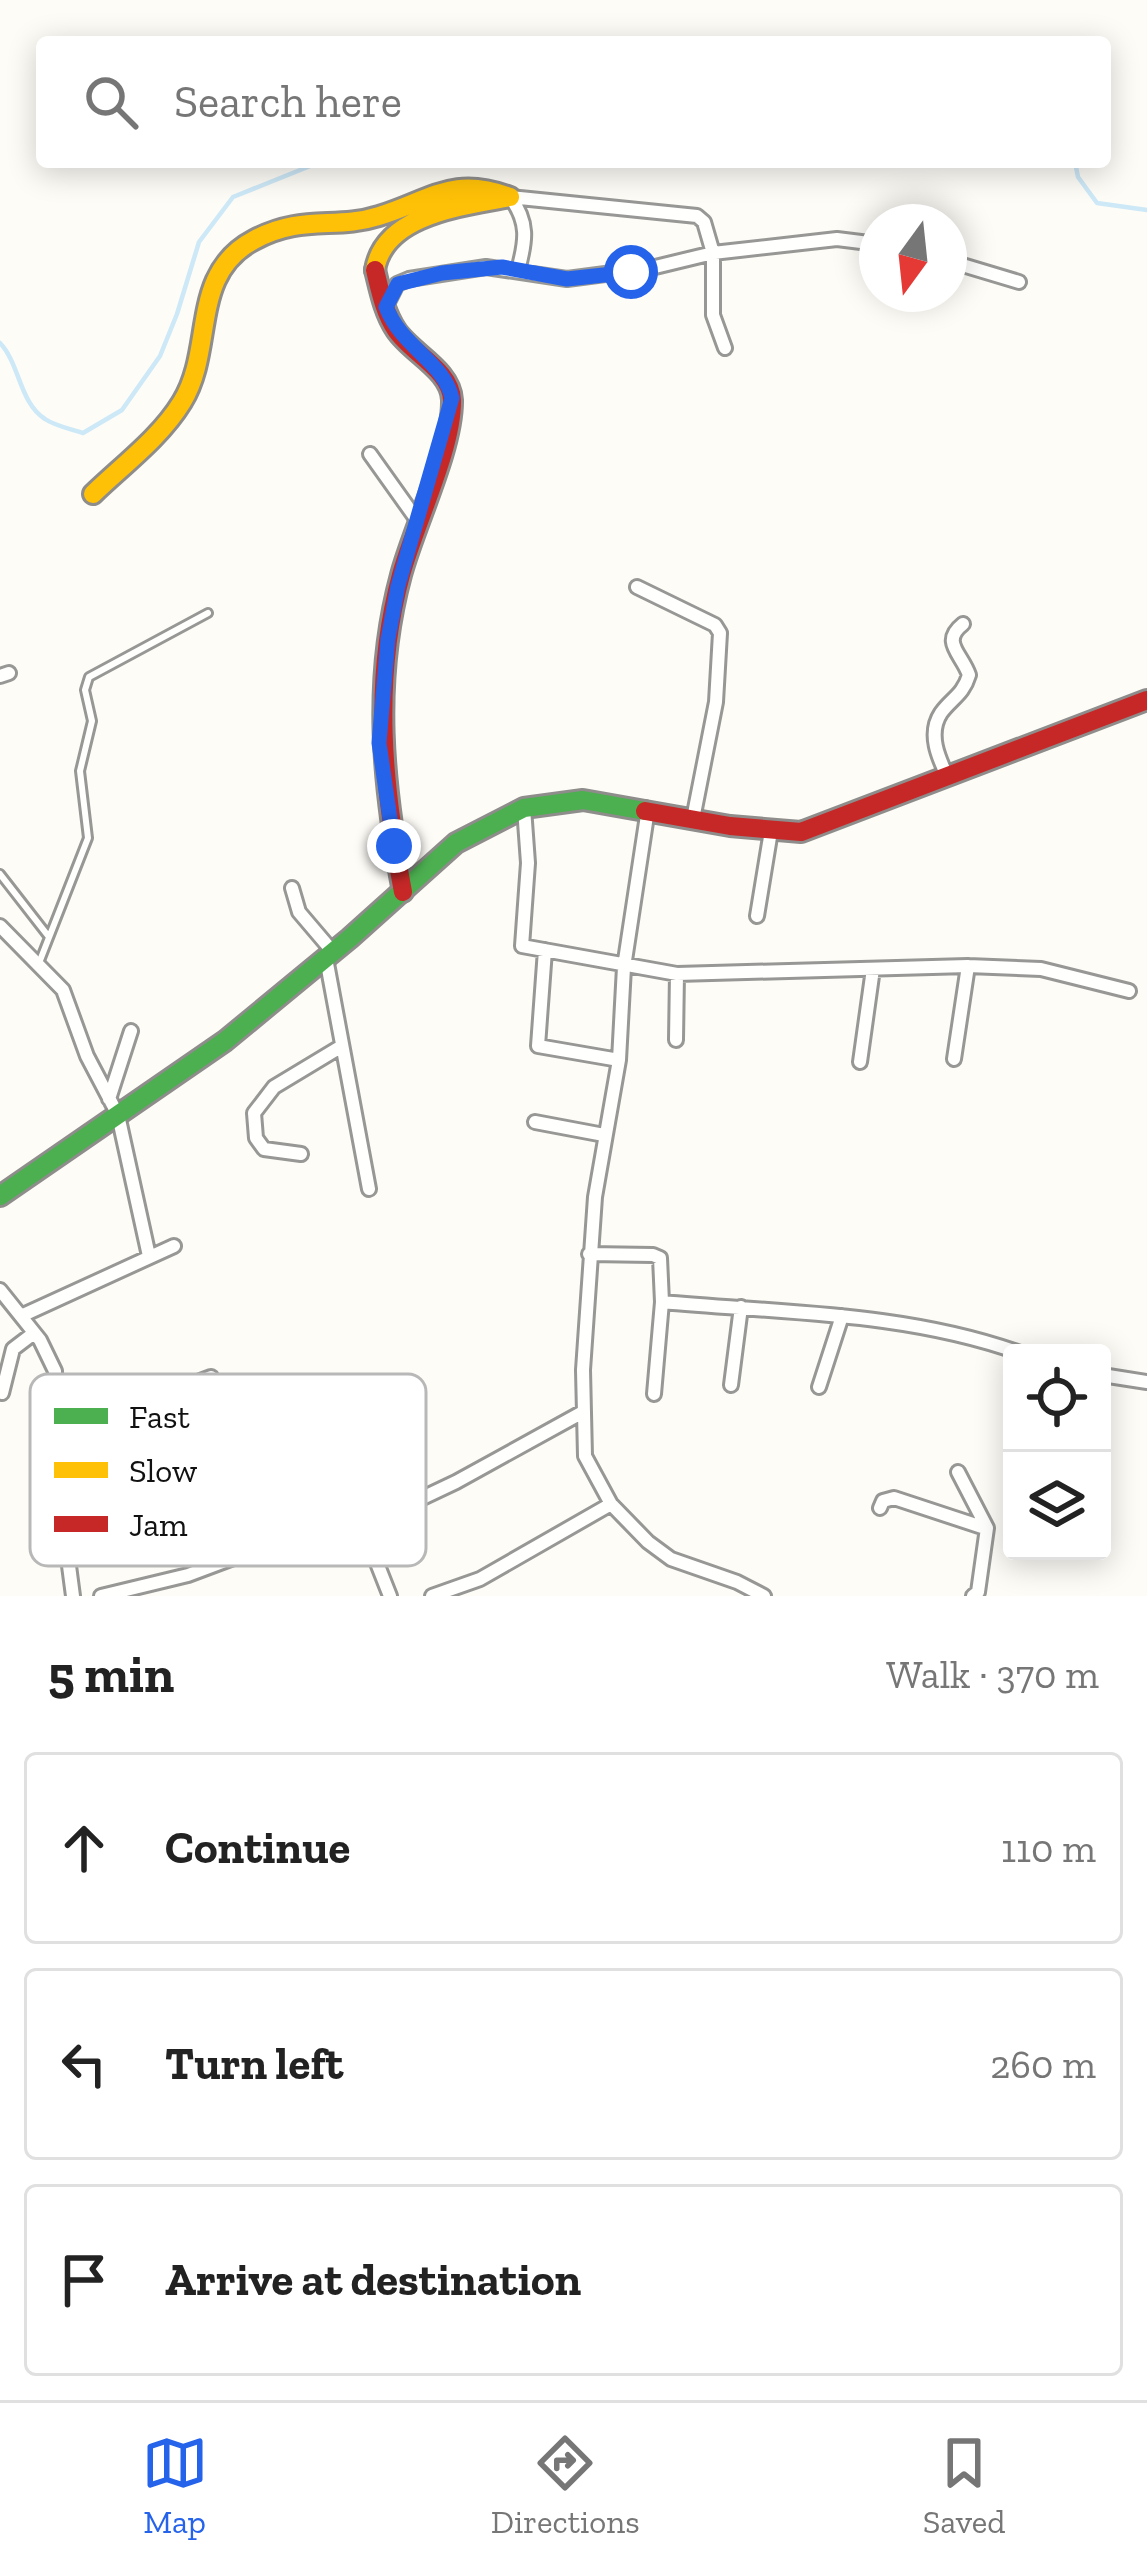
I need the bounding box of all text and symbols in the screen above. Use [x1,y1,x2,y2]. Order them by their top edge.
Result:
search box [36,36,1111,168]
icon: search [78,69,144,135]
text: Search here [174,75,402,129]
north arrow [859,204,967,312]
route start [604,245,658,299]
route end [367,819,421,873]
map controls [1003,1344,1111,1560]
button: locate [1003,1344,1111,1452]
legend [30,1374,426,1566]
text: Fast [129,1397,190,1436]
text: Slow [129,1451,197,1490]
button: layers [1003,1452,1111,1560]
text: Jam [129,1505,188,1544]
text: 5 min [48,1644,174,1705]
text: Walk · 370 m [886,1651,1099,1698]
icon: ahead [51,1815,117,1881]
text: Continue [165,1821,350,1875]
text: 110 m [1001,1825,1096,1872]
icon: left [51,2031,117,2097]
text: Turn left [165,2037,343,2091]
text: 260 m [990,2041,1096,2088]
icon: arrive [51,2247,117,2313]
text: Arrive at destination [165,2253,581,2307]
tab: Map [142,2430,208,2541]
tab: Directions [491,2430,640,2541]
tab: Saved [923,2430,1005,2541]

